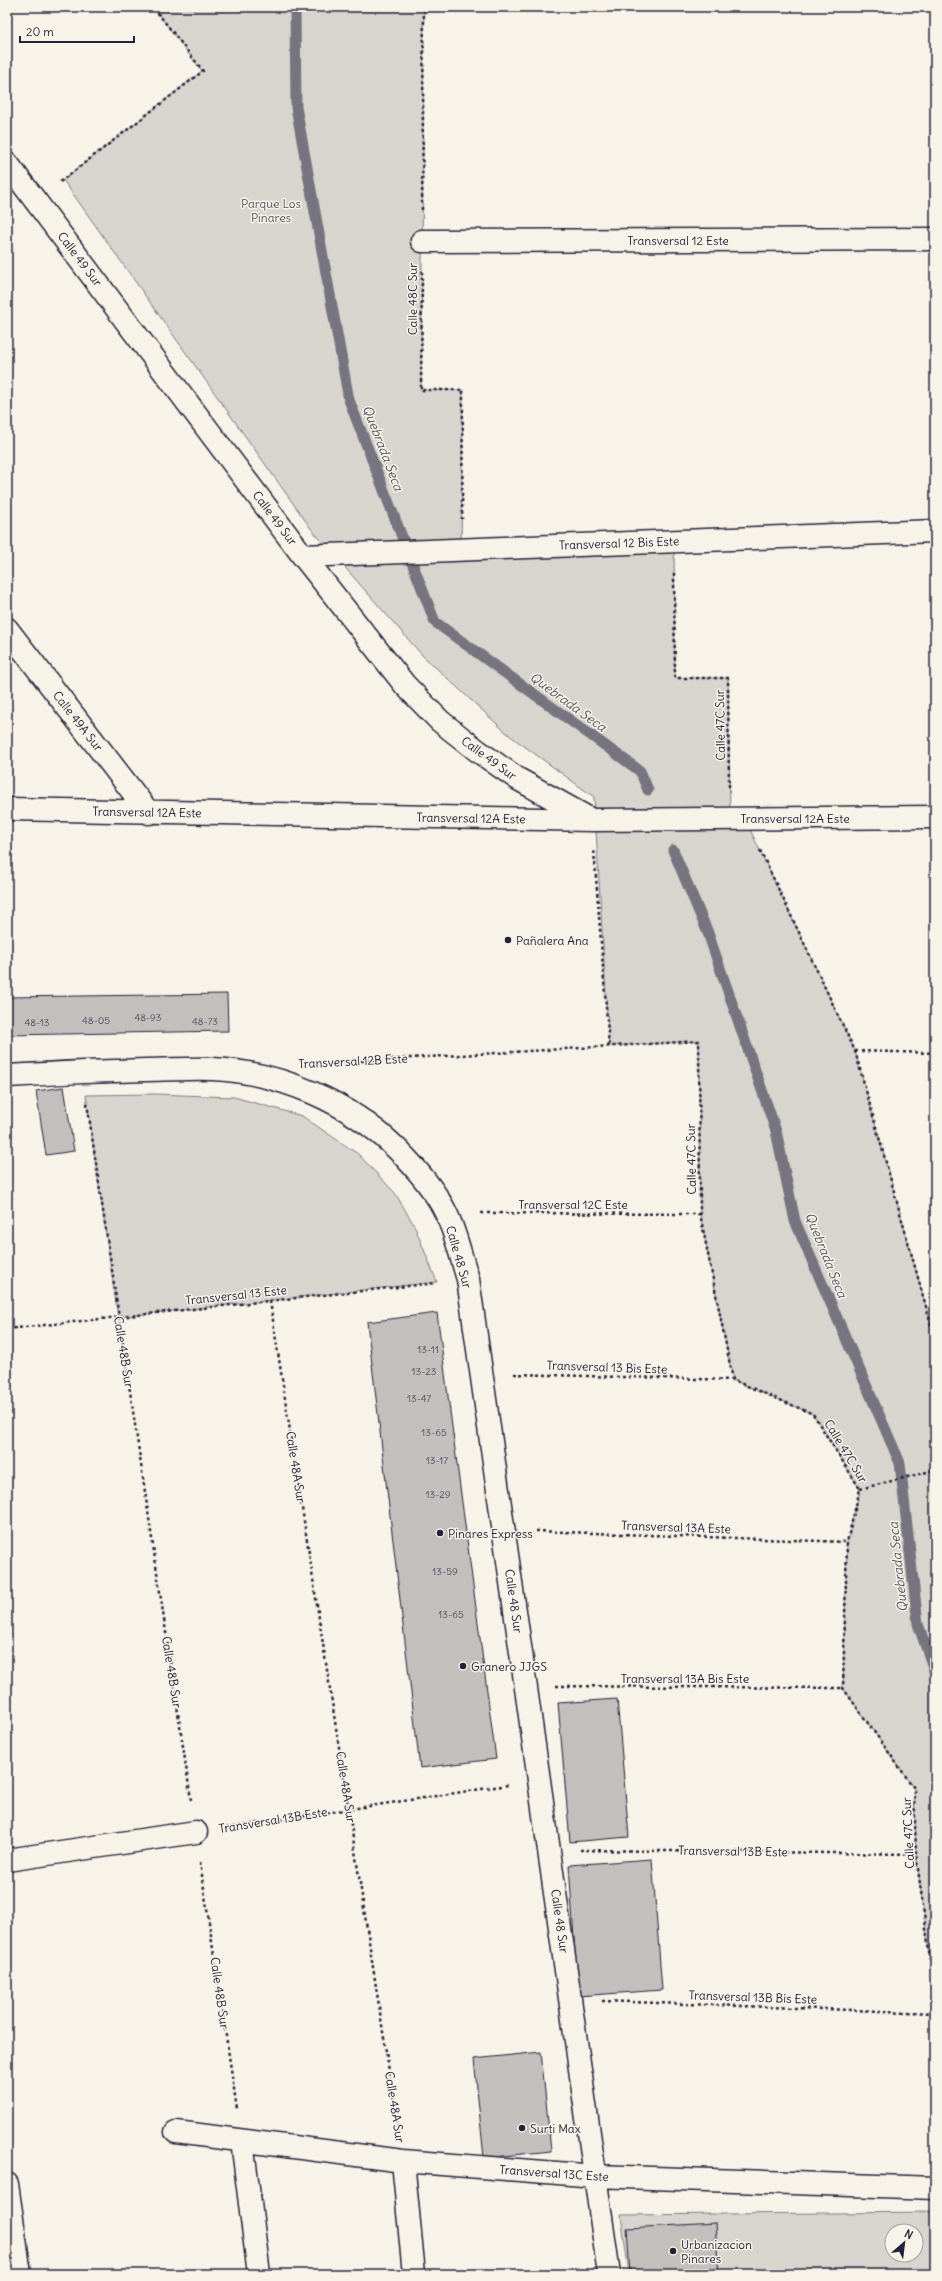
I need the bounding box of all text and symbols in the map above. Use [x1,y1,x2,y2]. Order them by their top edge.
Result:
scale bar [20,18,134,44]
text: 20 m [26,24,54,39]
park label: Parque Los Pinares [241,196,301,225]
street label: Calle 49 Sur [55,229,105,289]
street label: Transversal 12 Este [627,233,729,248]
street label: Calle 48C Sur [405,263,420,335]
water label: Quebrada Seca [359,403,407,494]
street label: Calle 49 Sur [250,488,300,548]
street label: Transversal 12 Bis Este [559,533,679,553]
water label: Quebrada Seca [526,669,610,736]
street label: Calle 49A Sur [50,688,106,754]
street label: Calle 47C Sur [712,689,728,761]
street label: Calle 49 Sur [458,733,520,783]
street label: Transversal 12A Este [92,804,202,820]
street label: Transversal 12A Este [416,810,526,826]
street label: Transversal 12A Este [740,811,850,826]
place label: Pañalera Ana [516,933,589,948]
marker: Pañalera Ana [503,935,513,945]
house number: 48-93 [134,1011,162,1024]
house number: 48-05 [82,1014,110,1027]
house number: 48-73 [192,1015,218,1028]
house number: 48-13 [25,1016,50,1029]
street label: Transversal 12B Este [298,1051,408,1071]
street label: Calle 47C Sur [683,1123,699,1195]
street label: Transversal 12C Este [518,1197,628,1212]
water label: Quebrada Seca [801,1210,851,1301]
street label: Calle 48 Sur [443,1224,475,1290]
street label: Transversal 13 Este [185,1282,287,1308]
street label: Calle 48B Sur [111,1315,137,1389]
house number: 13-11 [417,1343,439,1356]
street label: Transversal 13 Bis Este [546,1357,668,1377]
house number: 13-23 [412,1365,437,1378]
house number: 13-47 [407,1392,431,1405]
street label: Calle 47C Sur [821,1417,871,1486]
house number: 13-65 [421,1426,447,1439]
street label: Calle 48A Sur [283,1430,309,1504]
house number: 13-17 [426,1454,448,1467]
house number: 13-29 [426,1488,451,1501]
street label: Transversal 13A Este [621,1518,731,1536]
water label: Quebrada Seca [885,1521,911,1613]
place label: Pinares Express [448,1526,533,1541]
marker: Pinares Express [435,1528,445,1538]
house number: 13-59 [432,1565,458,1578]
street label: Calle 48 Sur [502,1568,526,1634]
house number: 13-65 [438,1608,464,1621]
street label: Calle 48B Sur [159,1635,185,1709]
place label: Granero JJGS [471,1659,547,1674]
marker: Granero JJGS [458,1661,468,1671]
street label: Transversal 13A Bis Este [621,1671,749,1686]
street label: Calle 48A Sur [333,1750,359,1824]
street label: Calle 47C Sur [899,1797,917,1869]
street label: Transversal 13B Este [218,1804,328,1836]
street label: Transversal 13B Este [678,1843,788,1859]
street label: Calle 48 Sur [548,1888,572,1954]
street label: Calle 48B Sur [208,1956,232,2030]
street label: Transversal 13B Bis Este [688,1987,818,2007]
street label: Calle 48A Sur [382,2070,408,2144]
place label: Surti Max [530,2121,581,2136]
marker: Surti Max [517,2123,527,2133]
street label: Transversal 13C Este [499,2162,609,2184]
north arrow [884,2223,924,2263]
text: N [902,2226,915,2242]
place label: Urbanizacion Pinares [681,2237,752,2266]
marker: Urbanizacion Pinares [668,2246,678,2256]

